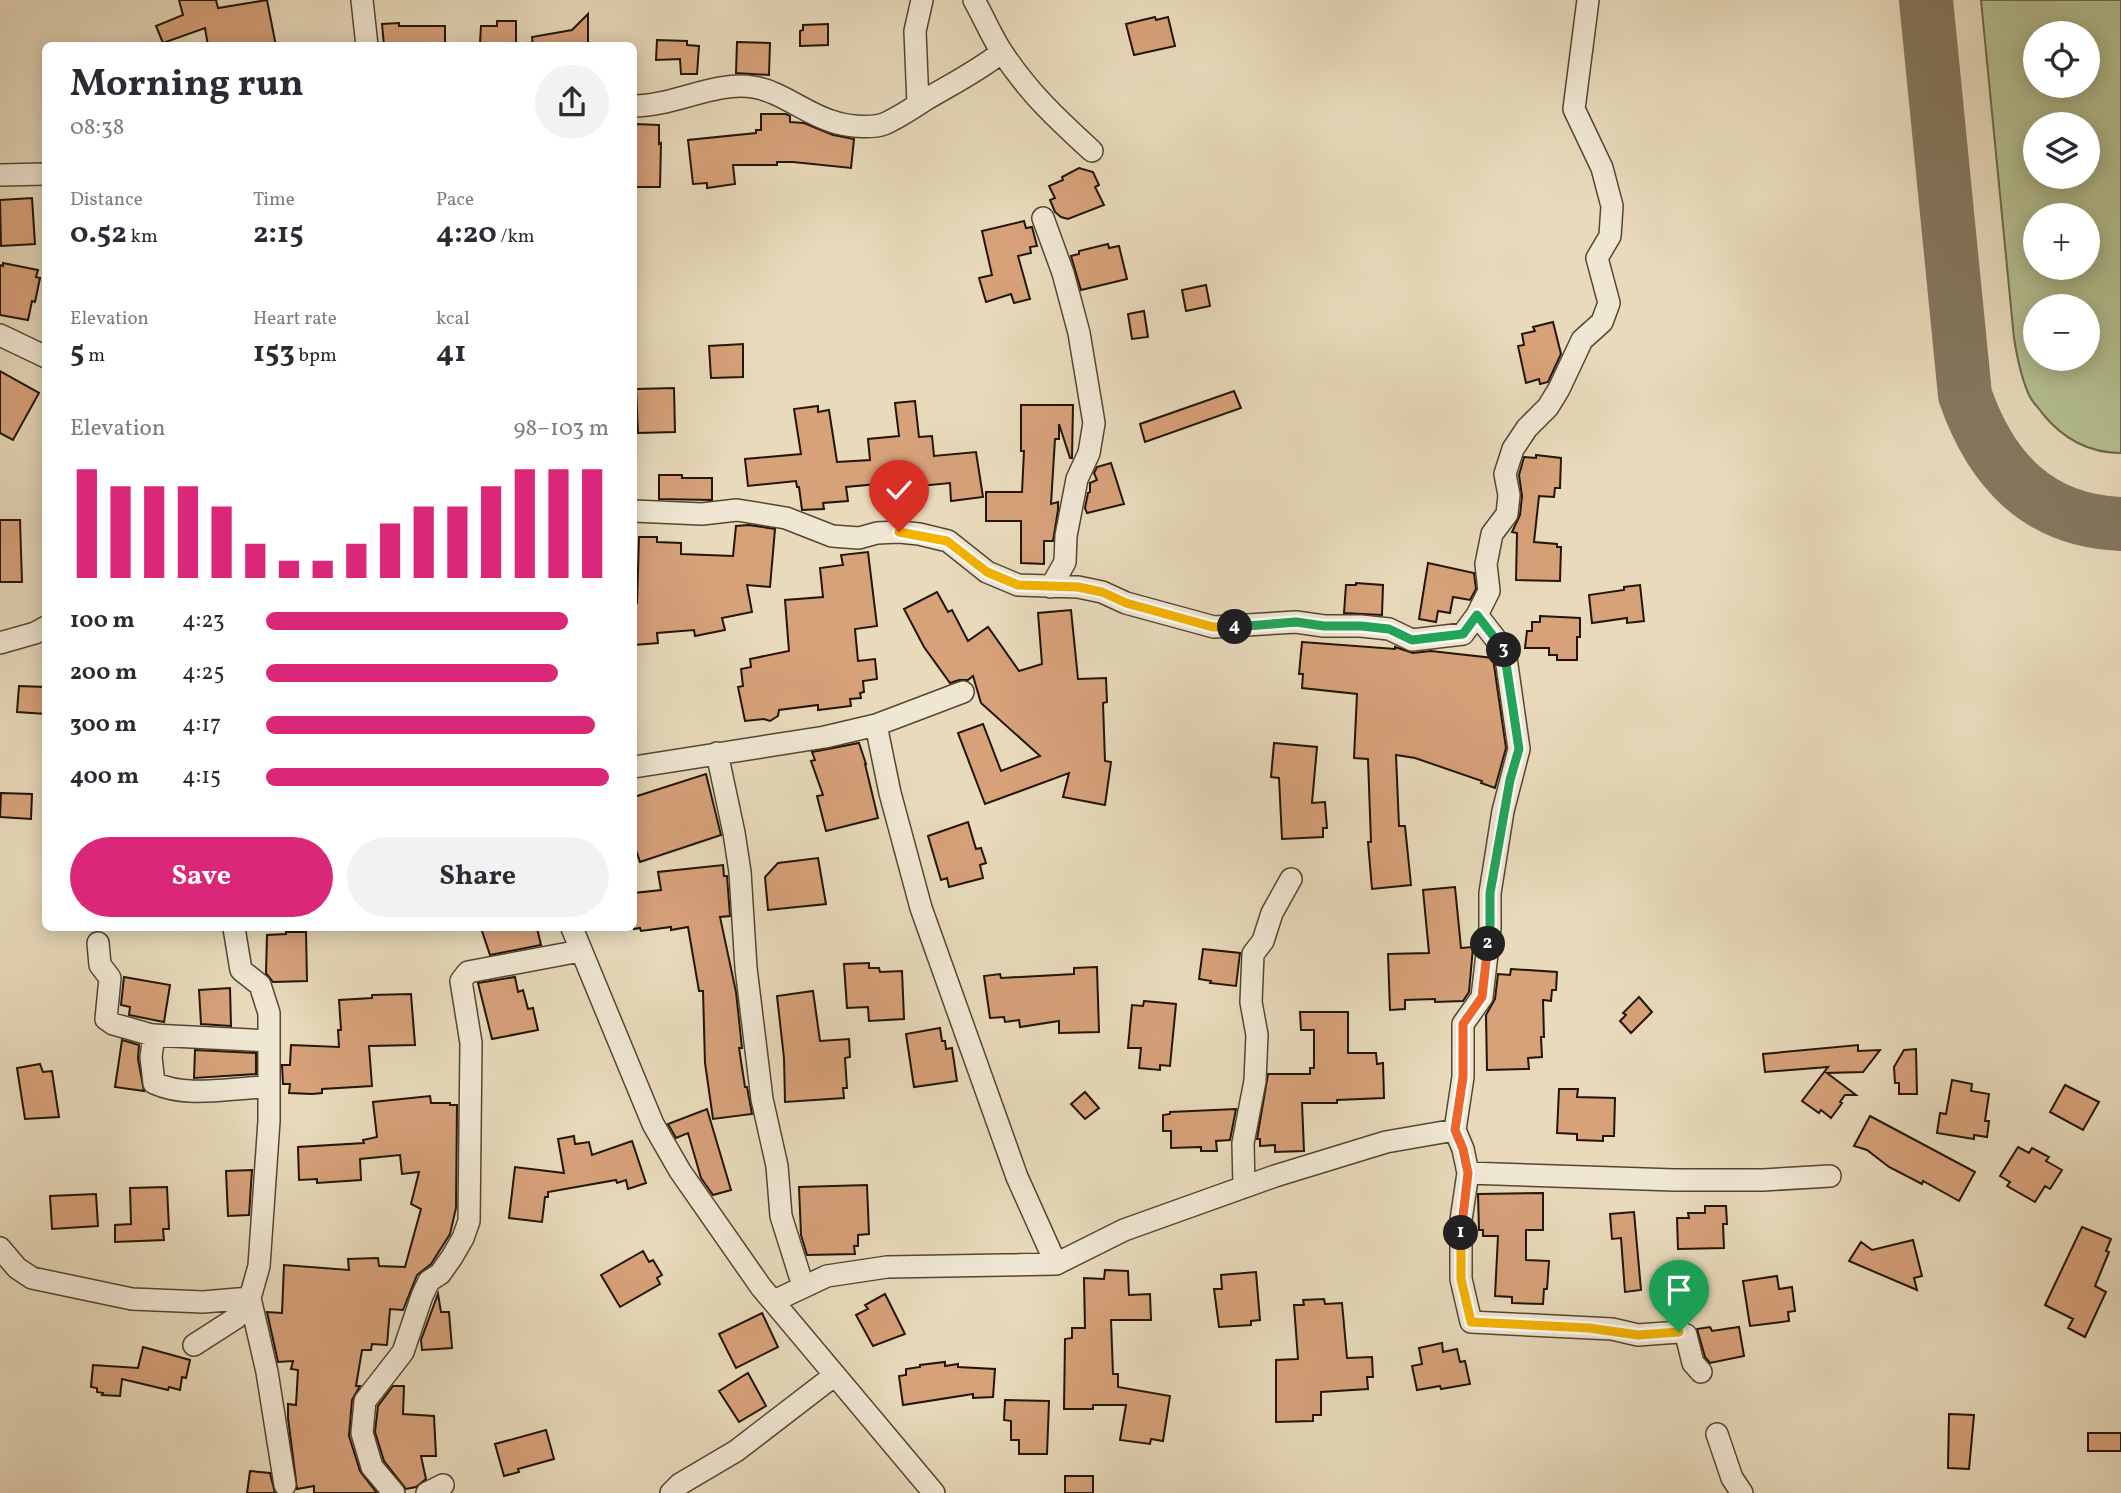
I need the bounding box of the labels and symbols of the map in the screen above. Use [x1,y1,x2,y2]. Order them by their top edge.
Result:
pin [869,460,929,532]
pin: 4 [1218,610,1252,644]
pin: 3 [1486,632,1522,668]
pin: 2 [1470,926,1506,962]
pin: 1 [1444,1216,1478,1250]
pin [1649,1260,1709,1332]

